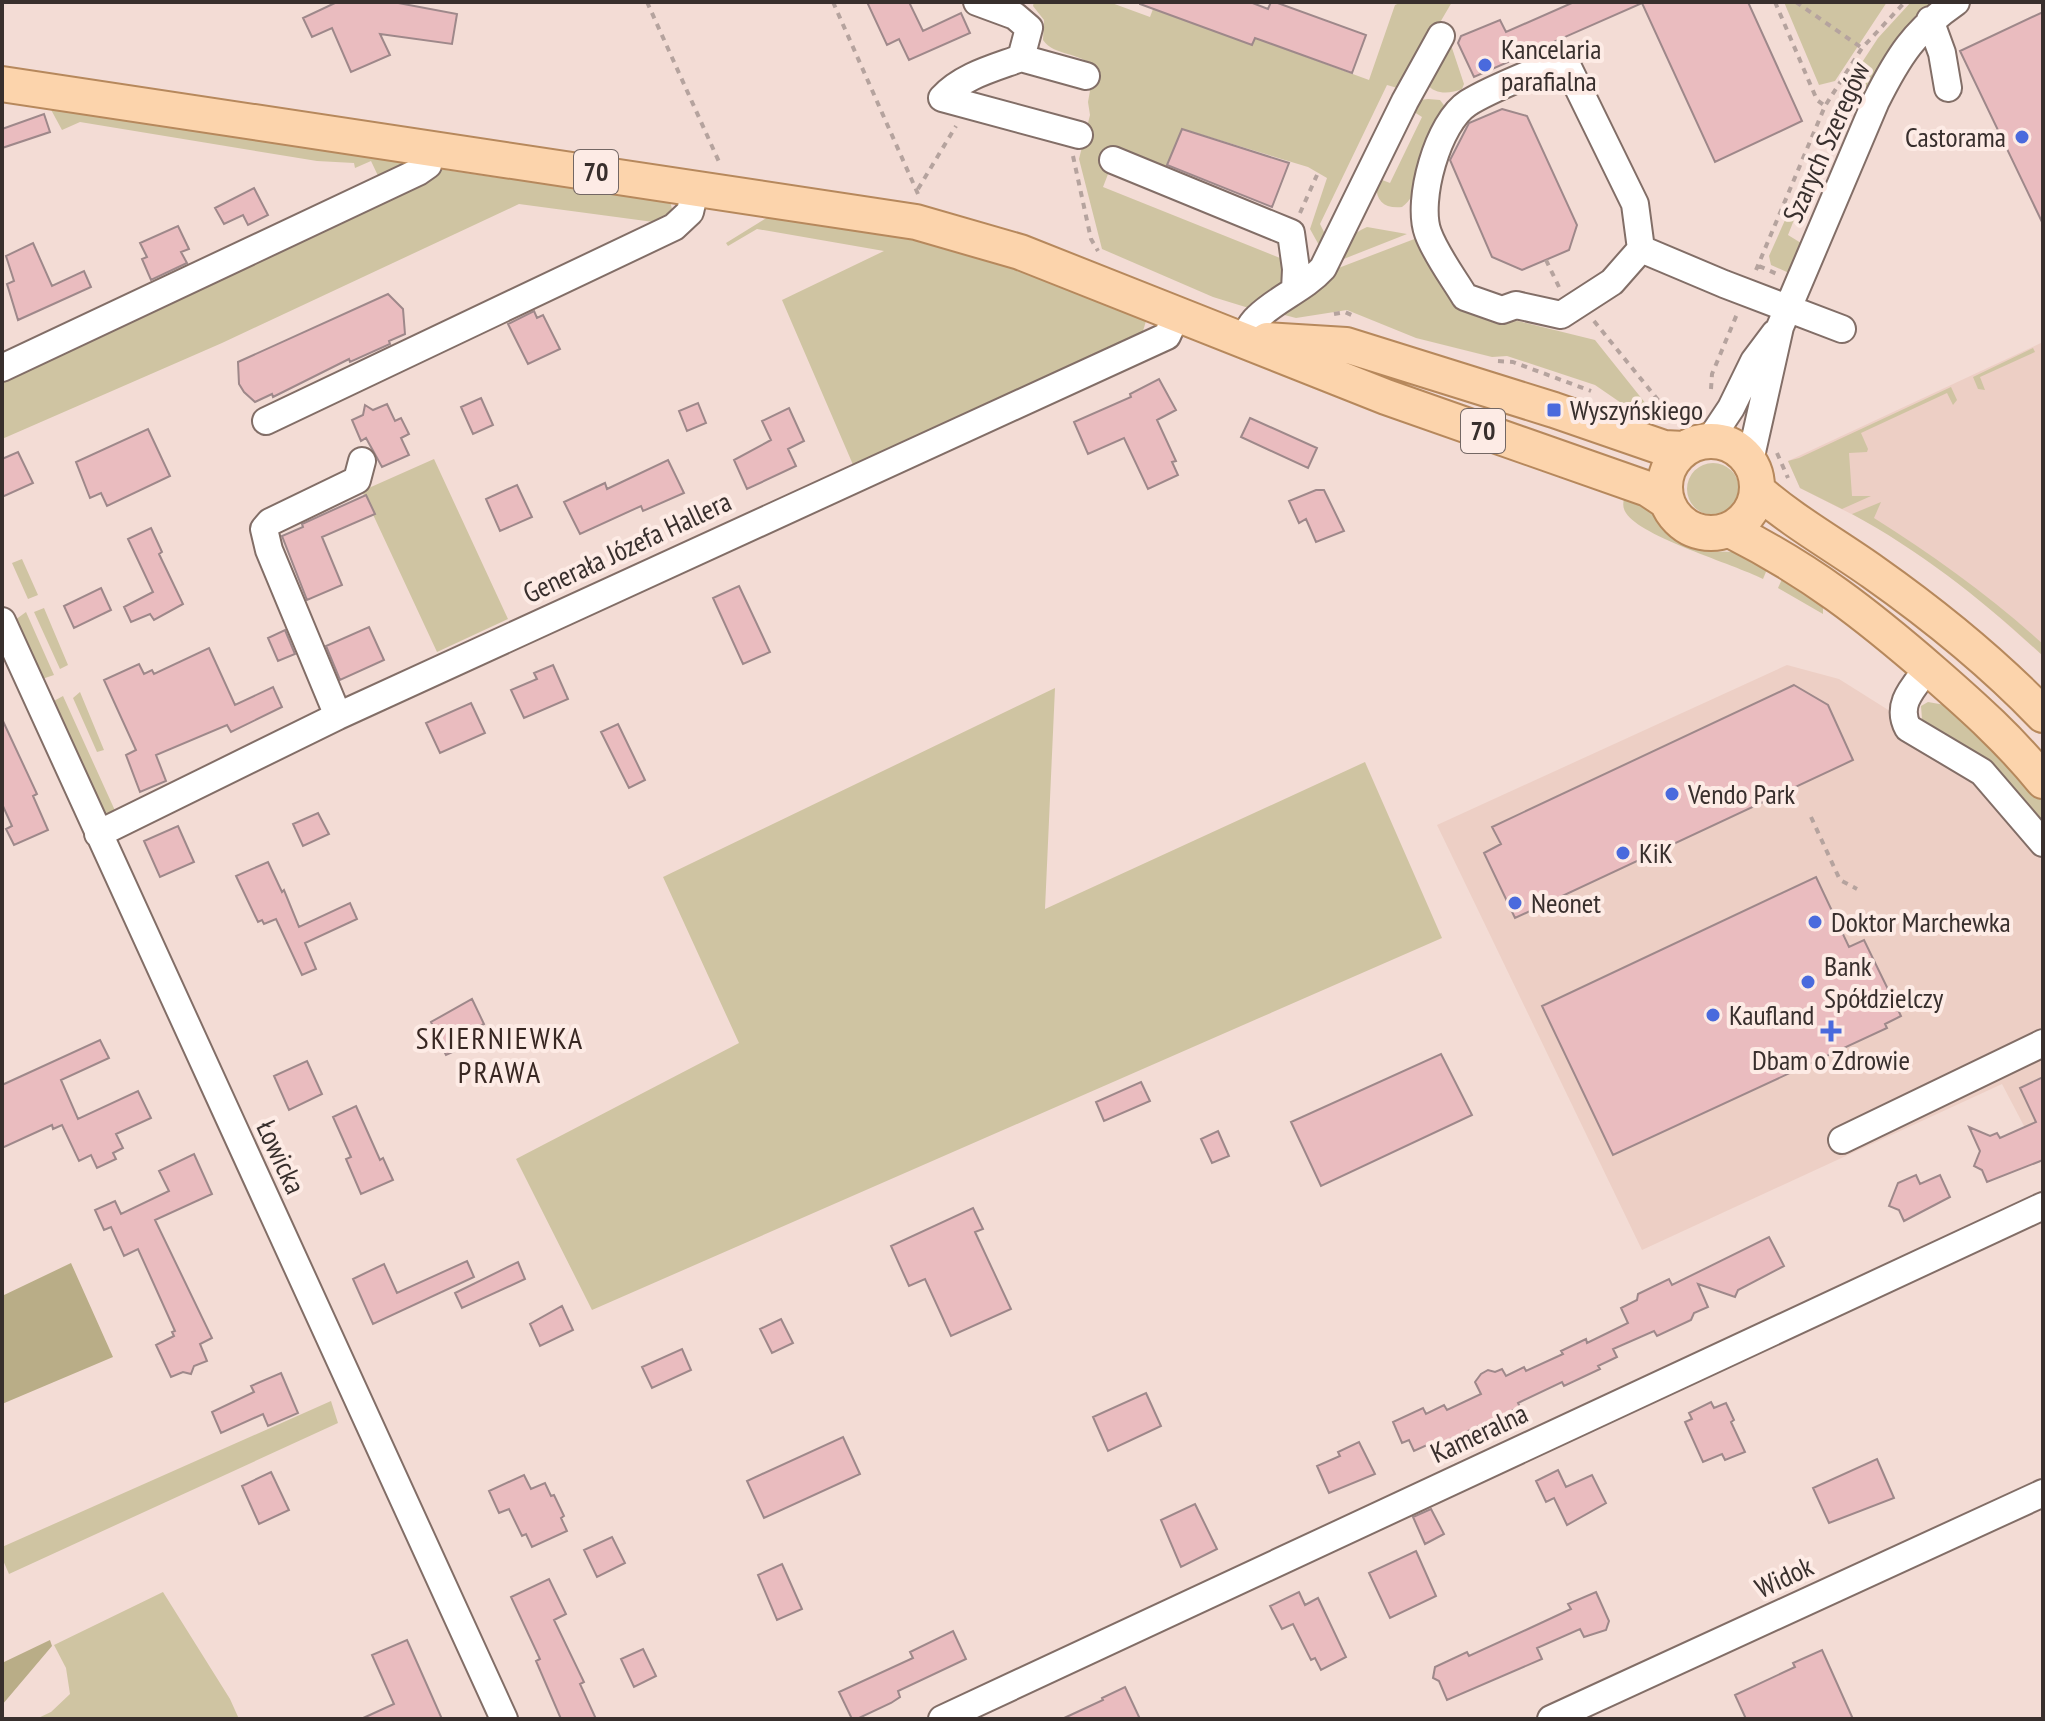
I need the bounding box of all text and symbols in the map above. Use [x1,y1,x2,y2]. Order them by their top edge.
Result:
place label: Kancelaria parafialna [1501,30,1601,99]
street label: Szarych Szeregów [1774,55,1878,228]
marker: Kancelaria parafialna [1476,56,1494,74]
place label: Castorama [1905,118,2006,155]
marker: Castorama [2013,128,2031,146]
road number: 70 [574,150,618,194]
place label: Wyszyńskiego [1570,391,1703,428]
marker: Wyszyńskiego [1545,401,1563,419]
road number: 70 [1461,409,1505,453]
street label: Generała Józefa Hallera [517,482,737,611]
place label: Vendo Park [1687,775,1795,812]
marker: Vendo Park [1663,785,1681,803]
place label: KiK [1639,834,1673,871]
marker: KiK [1614,844,1632,862]
place label: Neonet [1531,884,1601,921]
marker: Neonet [1506,894,1524,912]
place label: Doktor Marchewka [1831,903,2011,940]
marker: Doktor Marchewka [1806,913,1824,931]
place label: Bank Spółdzielczy [1824,947,1944,1016]
marker: Bank Spółdzielczy [1799,973,1817,991]
place label: Kaufland [1729,996,1814,1033]
marker: Kaufland [1704,1006,1722,1024]
district label: SKIERNIEWKA PRAWA [416,1018,584,1091]
marker: Dbam o Zdrowie [1822,1022,1840,1040]
place label: Dbam o Zdrowie [1752,1041,1910,1078]
street label: Łowicka [248,1114,314,1199]
street label: Kameralna [1424,1394,1533,1471]
street label: Widok [1749,1547,1819,1606]

